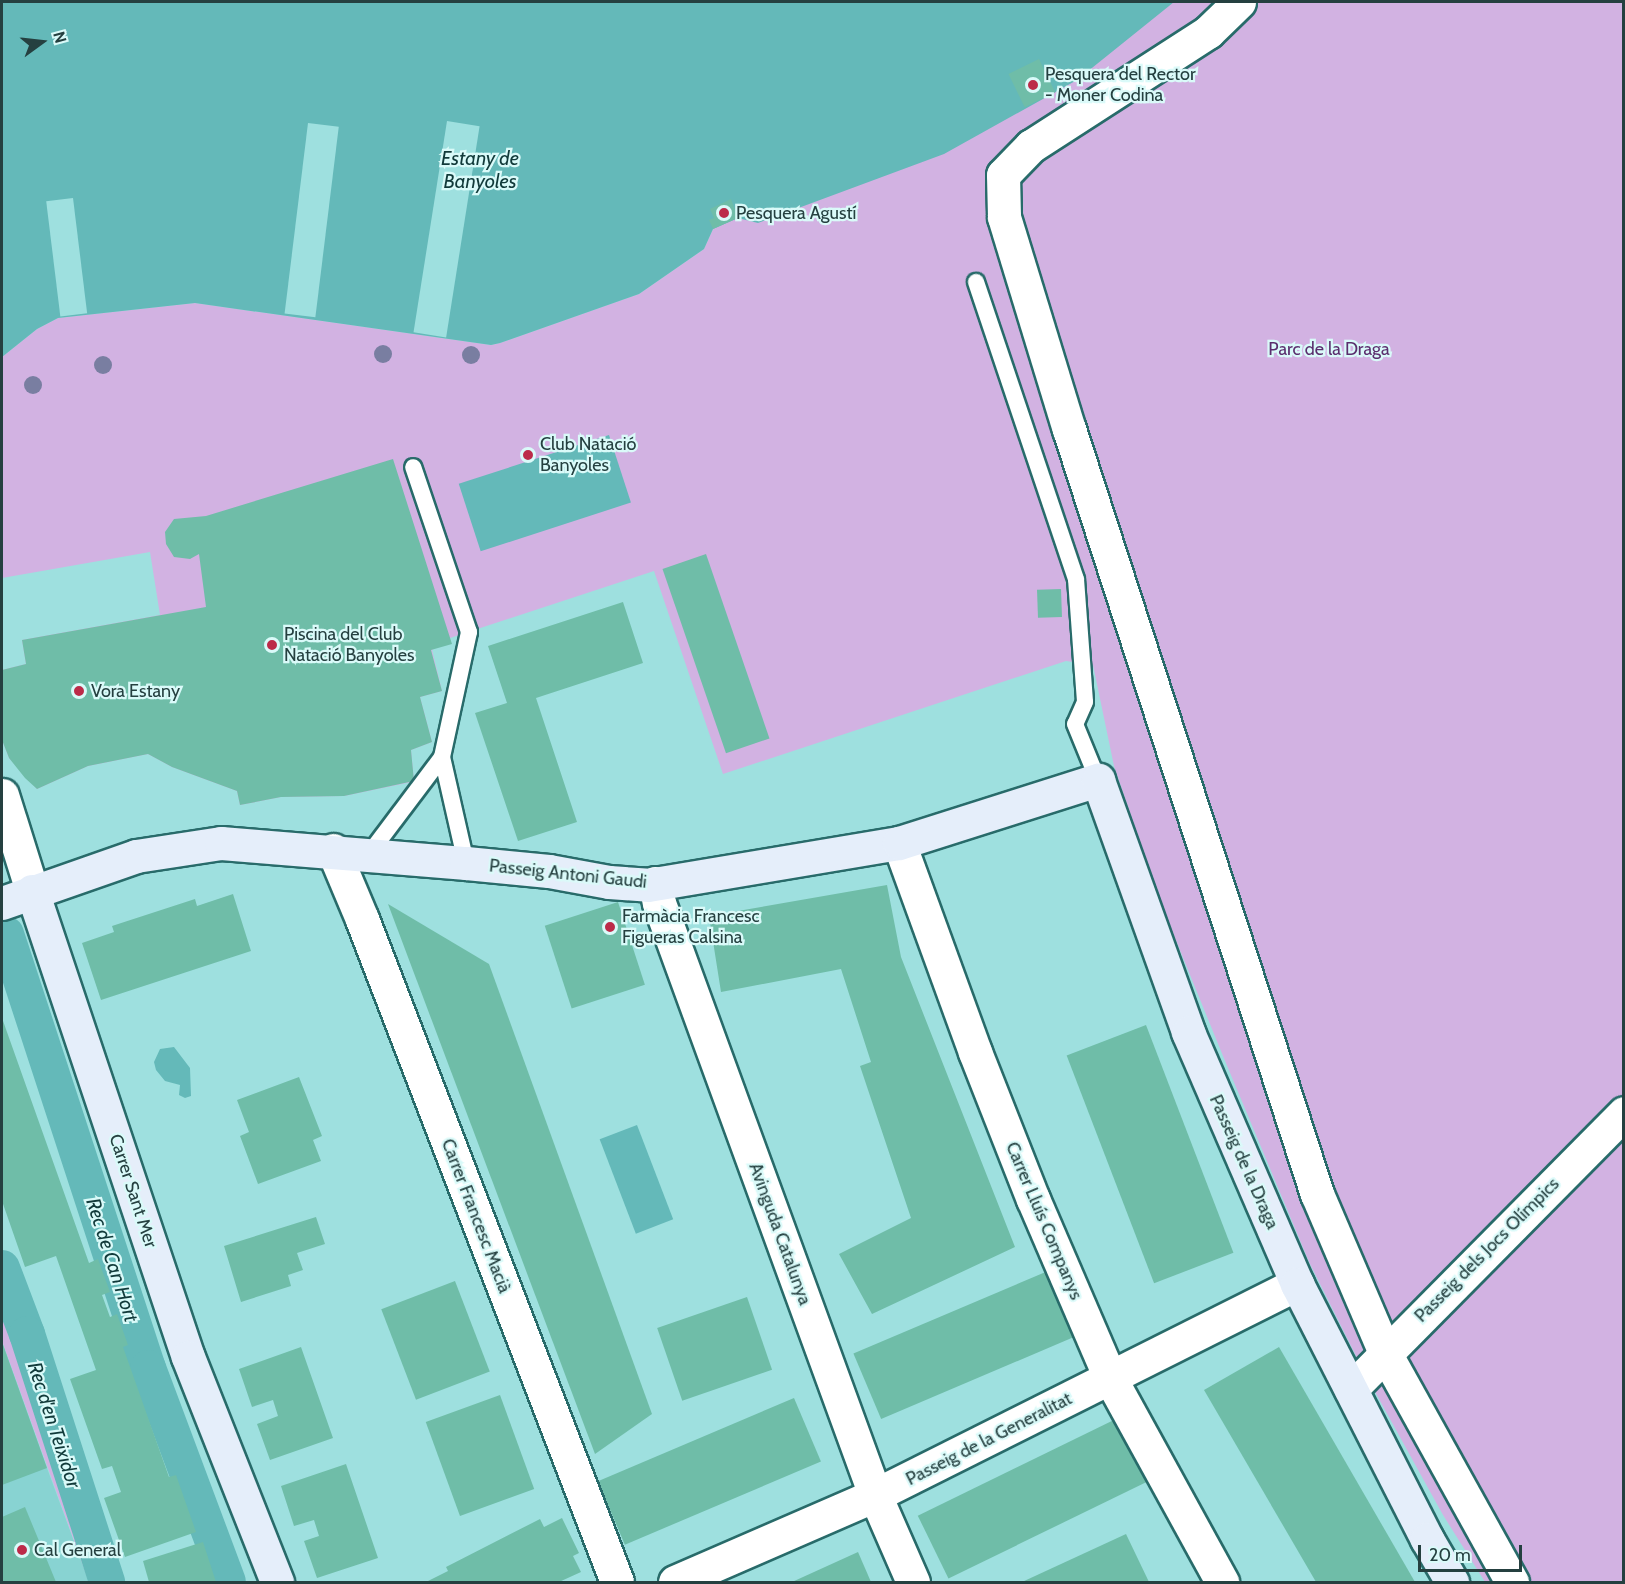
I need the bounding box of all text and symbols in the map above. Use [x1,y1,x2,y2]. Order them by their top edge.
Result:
north arrow [12,12,72,72]
text: N [49,29,71,45]
place label: Pesquera del Rector - Moner Codina [1045,64,1196,106]
marker: Pesquera del Rector - Moner Codina [1026,78,1040,92]
water label: Estany de Banyoles [441,147,519,194]
place label: Pesquera Agustí [736,202,856,224]
marker: Pesquera Agustí [717,206,731,220]
park label: Parc de la Draga [1268,338,1390,360]
place label: Club Natació Banyoles [540,434,636,476]
marker: Club Natació Banyoles [521,448,535,462]
place label: Piscina del Club Natació Banyoles [284,624,414,666]
marker: Piscina del Club Natació Banyoles [265,638,279,652]
place label: Vora Estany [91,680,180,702]
marker: Vora Estany [72,684,86,698]
street label: Passeig Antoni Gaudi [488,855,648,893]
place label: Farmàcia Francesc Figueras Calsina [622,906,760,948]
marker: Farmàcia Francesc Figueras Calsina [603,920,617,934]
street label: Passeig de la Draga [1205,1092,1283,1232]
street label: Carrer Sant Mer [104,1131,162,1251]
street label: Carrer Francesc Macià [437,1136,515,1296]
street label: Carrer Lluís Companys [1001,1139,1087,1303]
street label: Avinguda Catalunya [744,1160,816,1308]
street label: Passeig dels Jocs Olímpics [1410,1173,1564,1327]
water label: Rec de Can Hort [81,1195,143,1325]
water label: Rec d'en Teixidor [22,1359,86,1491]
street label: Passeig de la Generalitat [902,1388,1076,1490]
scale bar [1421,1533,1524,1571]
place label: Cal General [34,1539,121,1561]
marker: Cal General [15,1543,29,1557]
text: 20 m [1429,1544,1471,1566]

